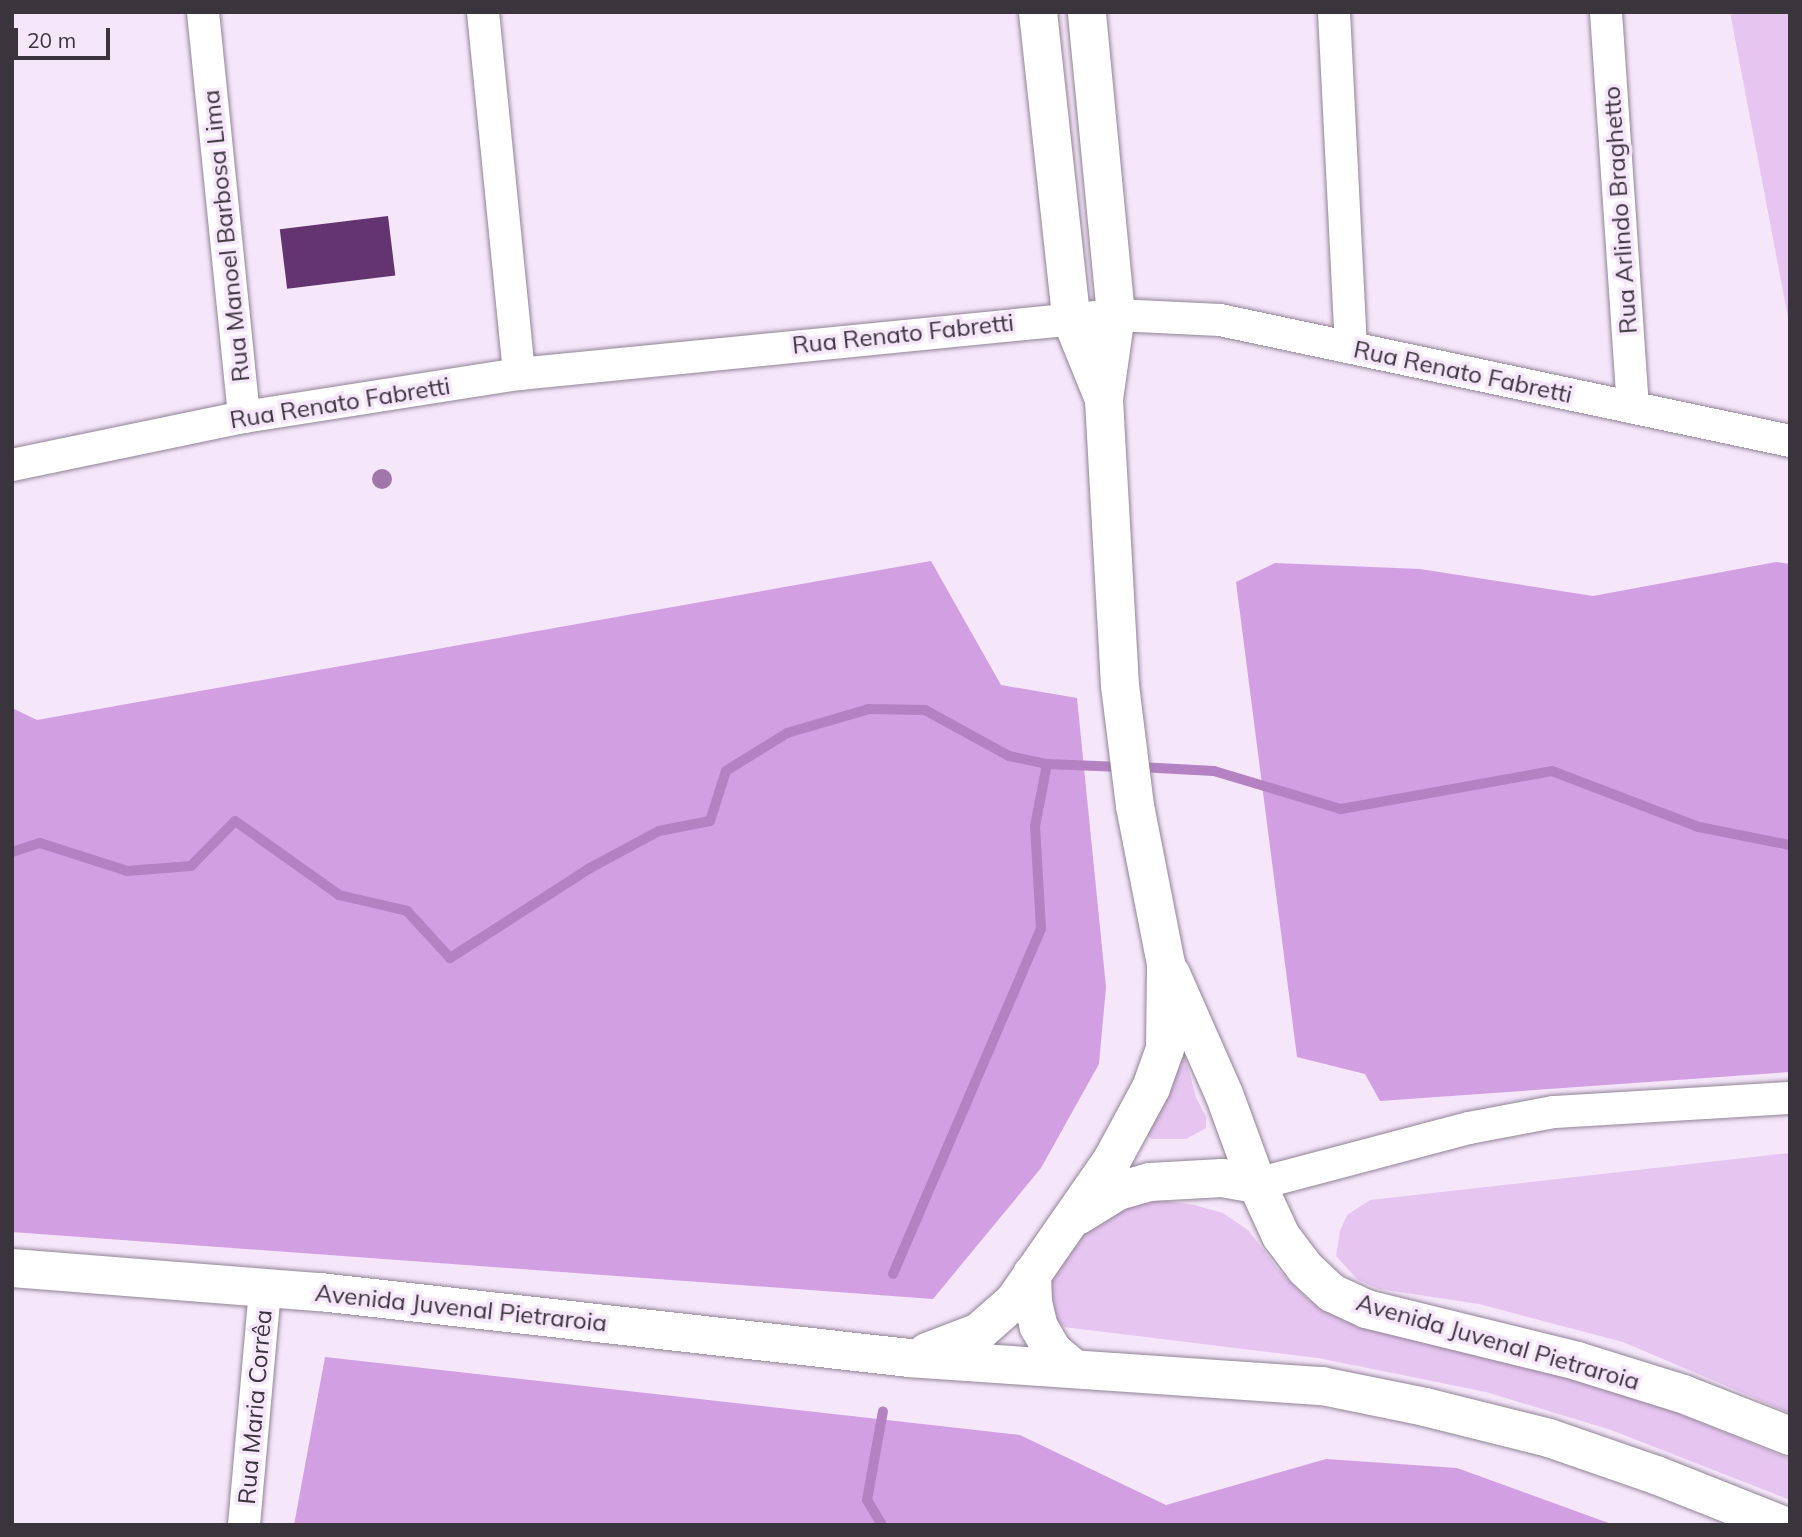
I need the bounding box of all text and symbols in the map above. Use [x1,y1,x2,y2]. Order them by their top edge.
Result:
scale bar [18,14,114,58]
text: 20 m [27,27,76,53]
street label: Rua Arlindo Braghetto [1597,85,1643,335]
street label: Rua Manoel Barbosa Lima [196,89,256,383]
street label: Rua Renato Fabretti [791,308,1015,360]
street label: Rua Renato Fabretti [1351,335,1575,409]
street label: Rua Renato Fabretti [228,371,452,435]
street label: Avenida Juvenal Pietraroia [314,1278,608,1338]
street label: Avenida Juvenal Pietraroia [1353,1288,1643,1396]
street label: Rua Maria Corrêa [232,1309,278,1505]

